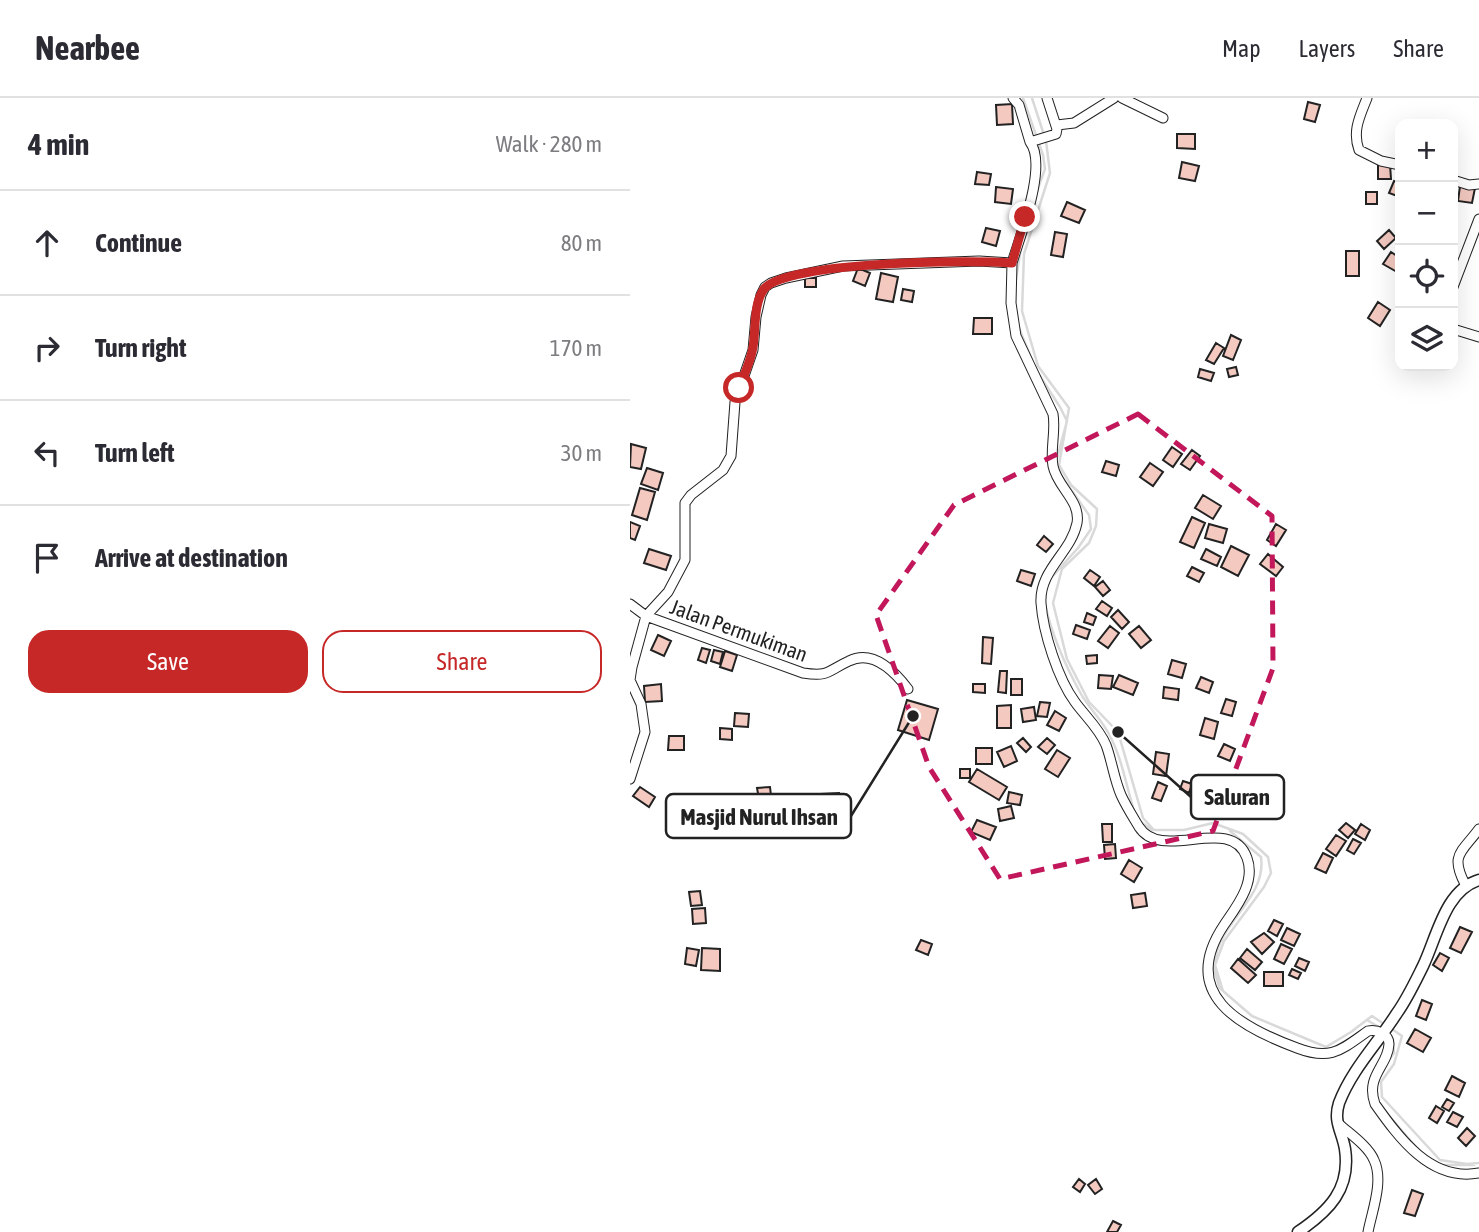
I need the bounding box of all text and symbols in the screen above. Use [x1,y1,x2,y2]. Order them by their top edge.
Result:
text: Nearbee [35,29,140,67]
text: Map [1222,35,1261,62]
text: Layers [1299,35,1355,62]
text: Share [1393,35,1444,62]
map controls [1395,119,1458,371]
button: + [1395,119,1458,182]
text: 4 min [28,127,89,161]
text: Walk · 280 m [496,131,602,157]
button: − [1395,182,1458,245]
route end [1009,201,1040,232]
icon: ahead [28,224,66,262]
text: Continue [95,228,182,258]
text: 80 m [561,230,602,256]
button: locate [1395,245,1458,308]
button: layers [1395,308,1458,371]
icon: right [28,329,66,367]
text: Turn right [95,333,186,363]
text: 170 m [550,335,602,361]
route start [723,372,754,403]
icon: left [28,434,66,472]
text: Turn left [95,438,175,468]
text: 30 m [561,440,602,466]
icon: arrive [28,539,66,577]
text: Arrive at destination [95,543,288,573]
street label: Jalan Permukiman [667,594,811,666]
button: Save [28,630,308,693]
button: Share [322,630,602,693]
callout: Saluran [1191,775,1284,819]
text: Saluran [1204,784,1270,810]
callout: Masjid Nurul Ihsan [666,794,851,838]
text: Masjid Nurul Ihsan [680,804,838,830]

